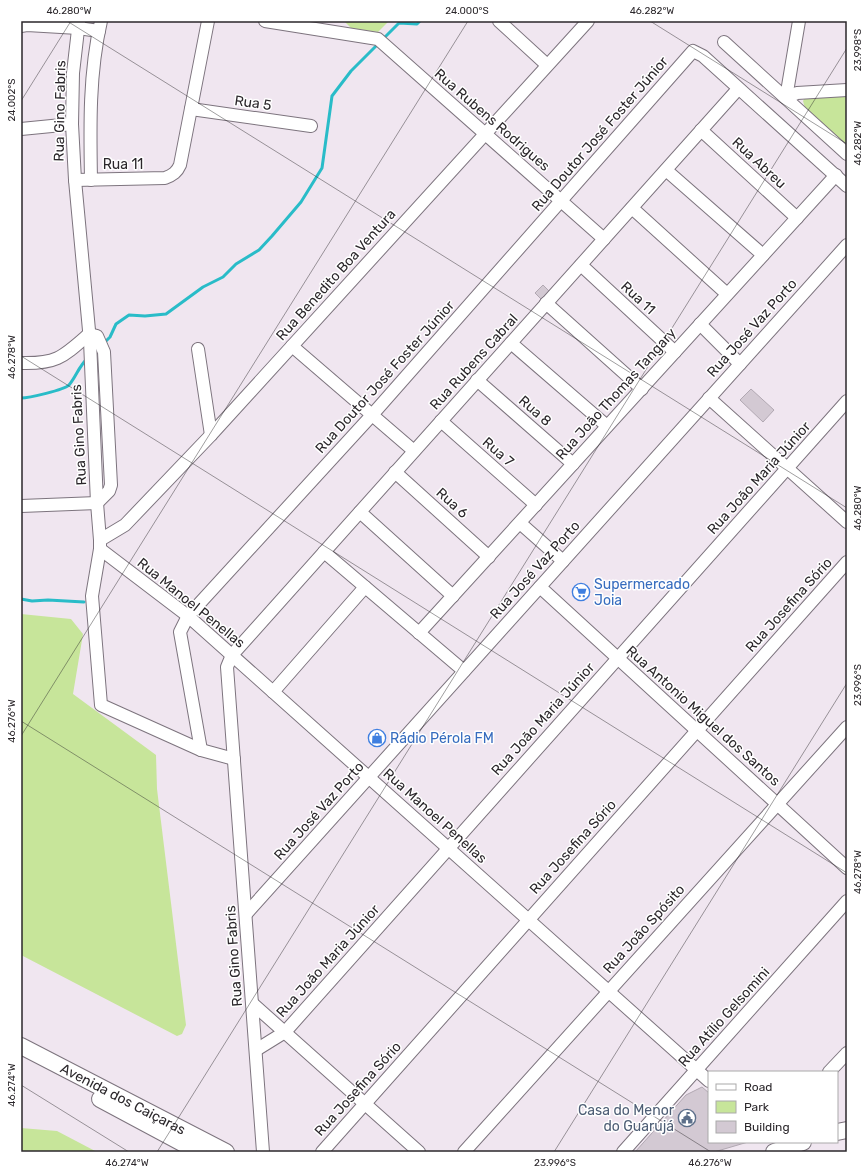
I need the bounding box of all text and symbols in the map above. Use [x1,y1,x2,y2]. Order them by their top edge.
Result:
text: 46.280°W [46,5,92,17]
text: 24.000°S [445,5,489,17]
text: 46.282°W [630,5,674,17]
text: 23.998°S [852,29,864,71]
street label: Rua Doutor José Foster Júnior [528,53,672,215]
street label: Rua Gino Fabris [51,60,69,162]
street label: Rua Rubens Rodrigues [431,65,553,175]
text: 24.002°S [6,79,18,121]
street label: Rua 5 [233,92,273,114]
text: 46.282°W [852,121,864,165]
street label: Rua Abreu [728,134,790,192]
street label: Rua 11 [103,156,143,173]
street label: Rua Benedito Boa Ventura [273,206,399,344]
street label: Rua José Vaz Porto [703,275,801,381]
street label: Rua 11 [617,278,659,318]
street label: Rua Doutor José Foster Júnior [312,297,459,457]
street label: Rua Rubens Cabral [426,310,522,414]
street label: Rua João Thomas Tangary [552,324,680,463]
text: 46.278°W [6,335,18,379]
street label: Rua Gino Fabris [68,384,90,486]
street label: Rua 8 [515,392,555,430]
street label: Rua João Maria Júnior [704,418,815,538]
street label: Rua 7 [479,434,517,470]
street label: Rua 6 [432,484,472,522]
text: 46.280°W [852,485,864,531]
street label: Rua José Vaz Porto [486,517,584,623]
street label: Rua Manoel Penellas [134,554,248,652]
street label: Rua Josefina Sório [742,554,836,656]
place label: Supermercado Joia [594,576,690,609]
supermarket icon: Supermercado Joia [571,582,591,602]
street label: Rua Antonio Miguel dos Santos [622,642,784,790]
street label: Rua João Maria Júnior [488,659,599,779]
text: 23.996°S [852,664,864,706]
text: 46.276°W [6,699,18,743]
shop icon: Rádio Pérola FM [367,728,387,748]
place label: Rádio Pérola FM [390,730,494,747]
street label: Rua José Vaz Porto [270,758,368,864]
street label: Rua Manoel Penellas [380,765,490,867]
street label: Rua Josefina Sório [526,796,620,898]
text: 46.278°W [852,850,864,894]
street label: Rua João Spósito [600,881,688,977]
street label: Rua João Maria Júnior [273,901,384,1021]
street label: Rua Gino Fabris [222,905,246,1007]
street label: Rua Atílio Gelsomini [675,964,773,1070]
street label: Rua Josefina Sório [311,1038,405,1140]
street label: Avenida dos Caiçaras [58,1059,189,1138]
text: 46.274°W [6,1063,18,1107]
legend [708,1071,838,1143]
text: Road [744,1080,772,1094]
text: Park [744,1100,770,1114]
place label: Casa do Menor do Guarujá [578,1102,675,1135]
public building icon: Casa do Menor do Guarujá [677,1108,697,1128]
text: Building [744,1120,790,1134]
text: 46.274°W [105,1157,149,1169]
text: 23.996°S [534,1157,576,1169]
text: 46.276°W [688,1157,732,1169]

